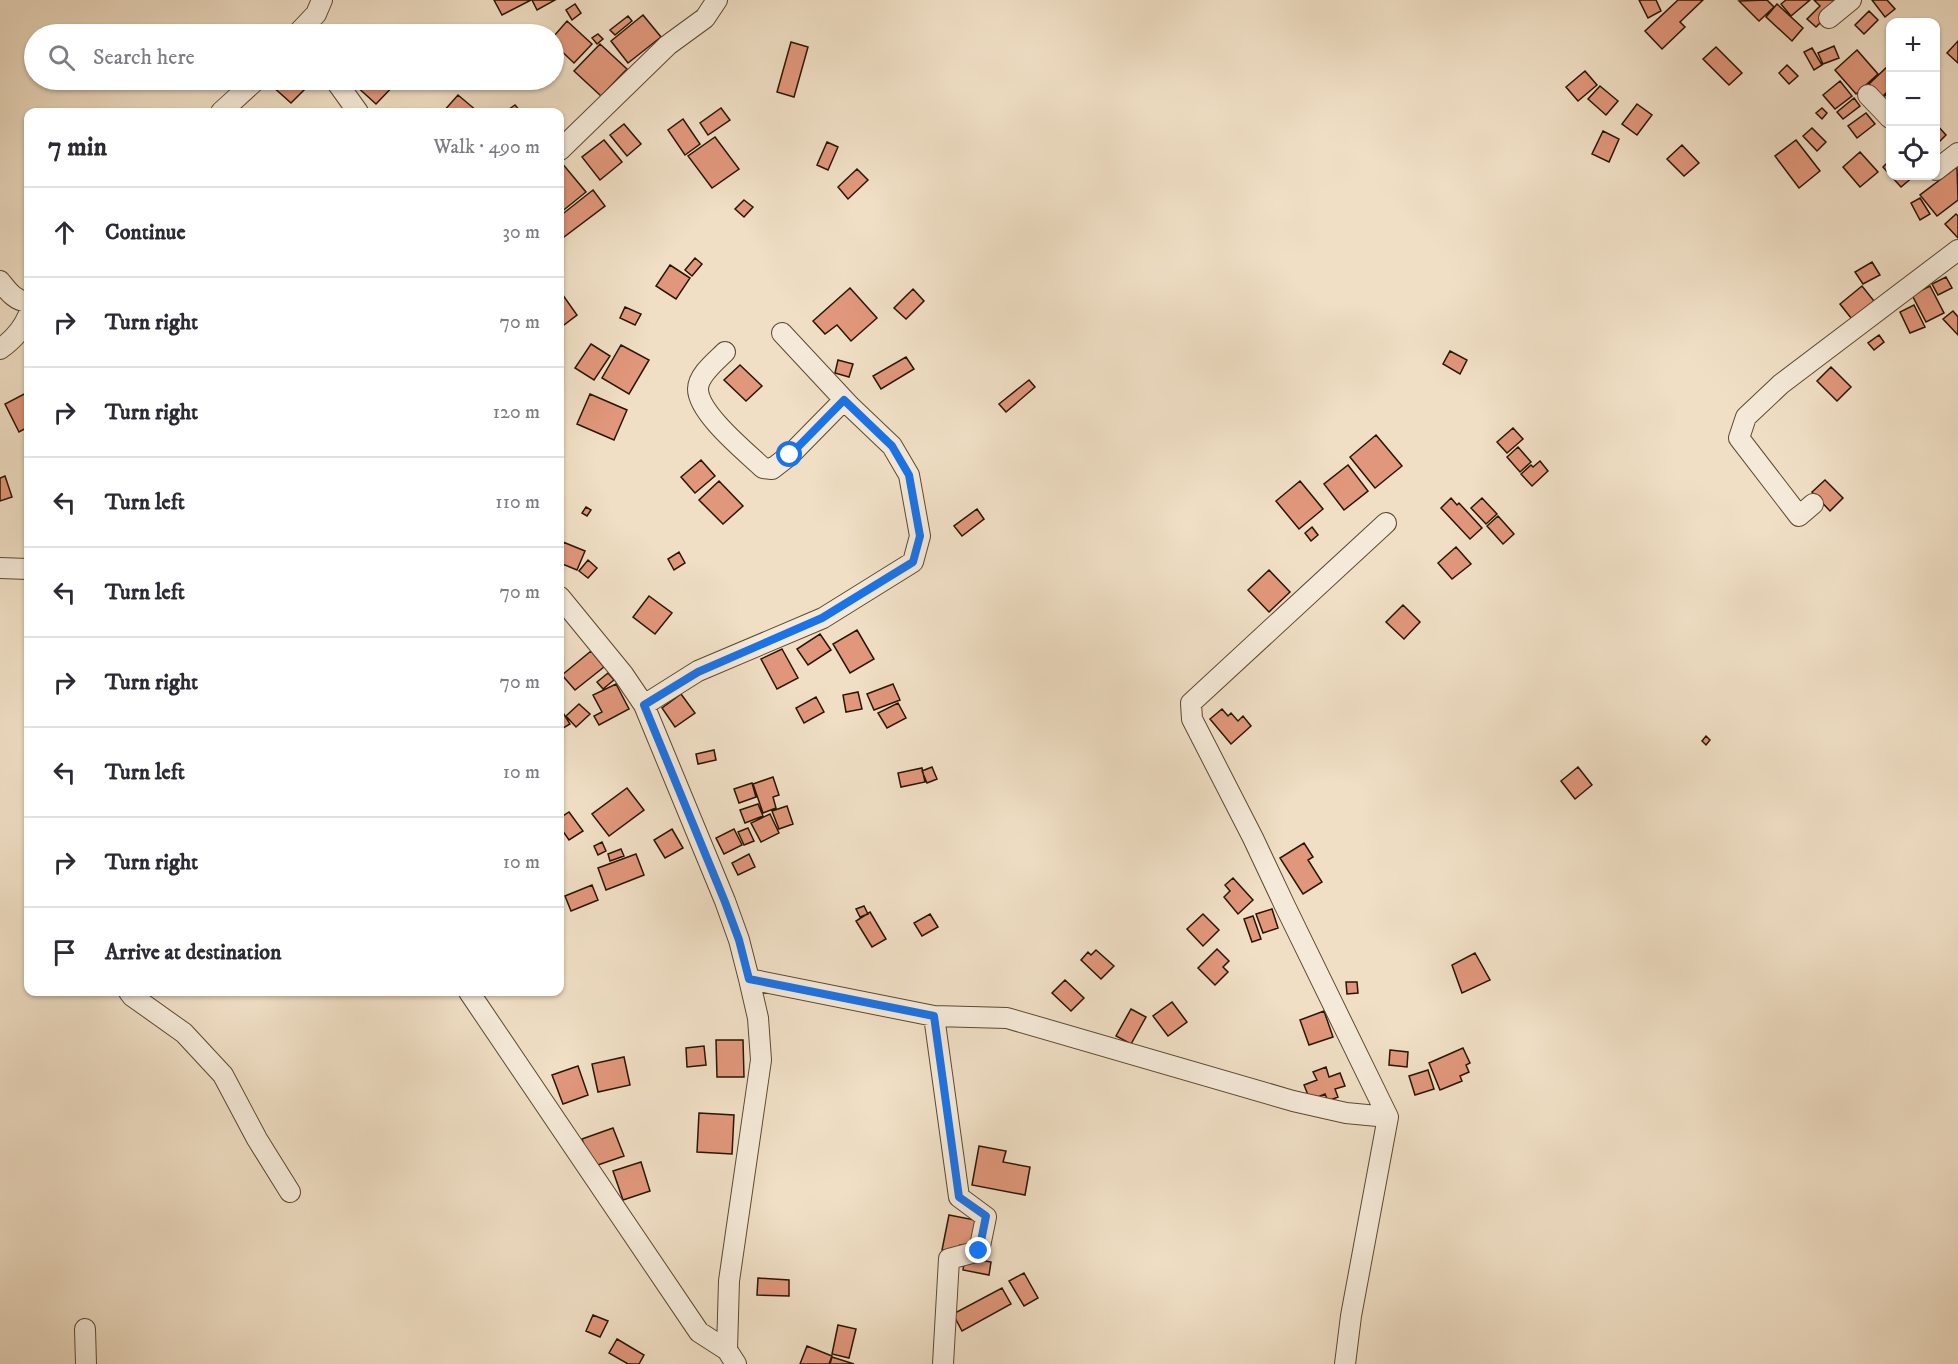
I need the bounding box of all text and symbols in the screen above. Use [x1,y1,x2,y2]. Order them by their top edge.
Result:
map controls [1886,18,1940,180]
button: + [1886,18,1940,72]
search box [24,24,564,90]
icon: search [45,41,78,74]
text: Search here [93,44,195,71]
button: − [1886,72,1940,126]
button: locate [1886,126,1940,180]
text: 7 min [48,131,107,164]
text: Walk · 490 m [433,135,540,160]
icon: ahead [48,216,81,249]
text: Continue [105,219,186,246]
text: 30 m [502,220,540,245]
icon: right [48,306,81,339]
text: Turn right [105,309,198,336]
text: 70 m [499,310,540,335]
icon: right [48,396,81,429]
text: Turn right [105,399,198,426]
text: 120 m [493,400,540,425]
route start [776,441,802,467]
icon: left [48,486,81,519]
text: Turn left [105,489,185,516]
text: 110 m [495,490,540,515]
icon: left [48,576,81,609]
text: Turn left [105,579,185,606]
text: 70 m [499,580,540,605]
icon: right [48,666,81,699]
text: Turn right [105,669,198,696]
text: 70 m [499,670,540,695]
icon: left [48,756,81,789]
text: Turn left [105,759,185,786]
text: 10 m [503,760,540,785]
icon: right [48,846,81,879]
text: Turn right [105,849,198,876]
text: 10 m [503,850,540,875]
icon: arrive [48,936,81,969]
text: Arrive at destination [105,939,282,966]
route end [965,1237,991,1263]

